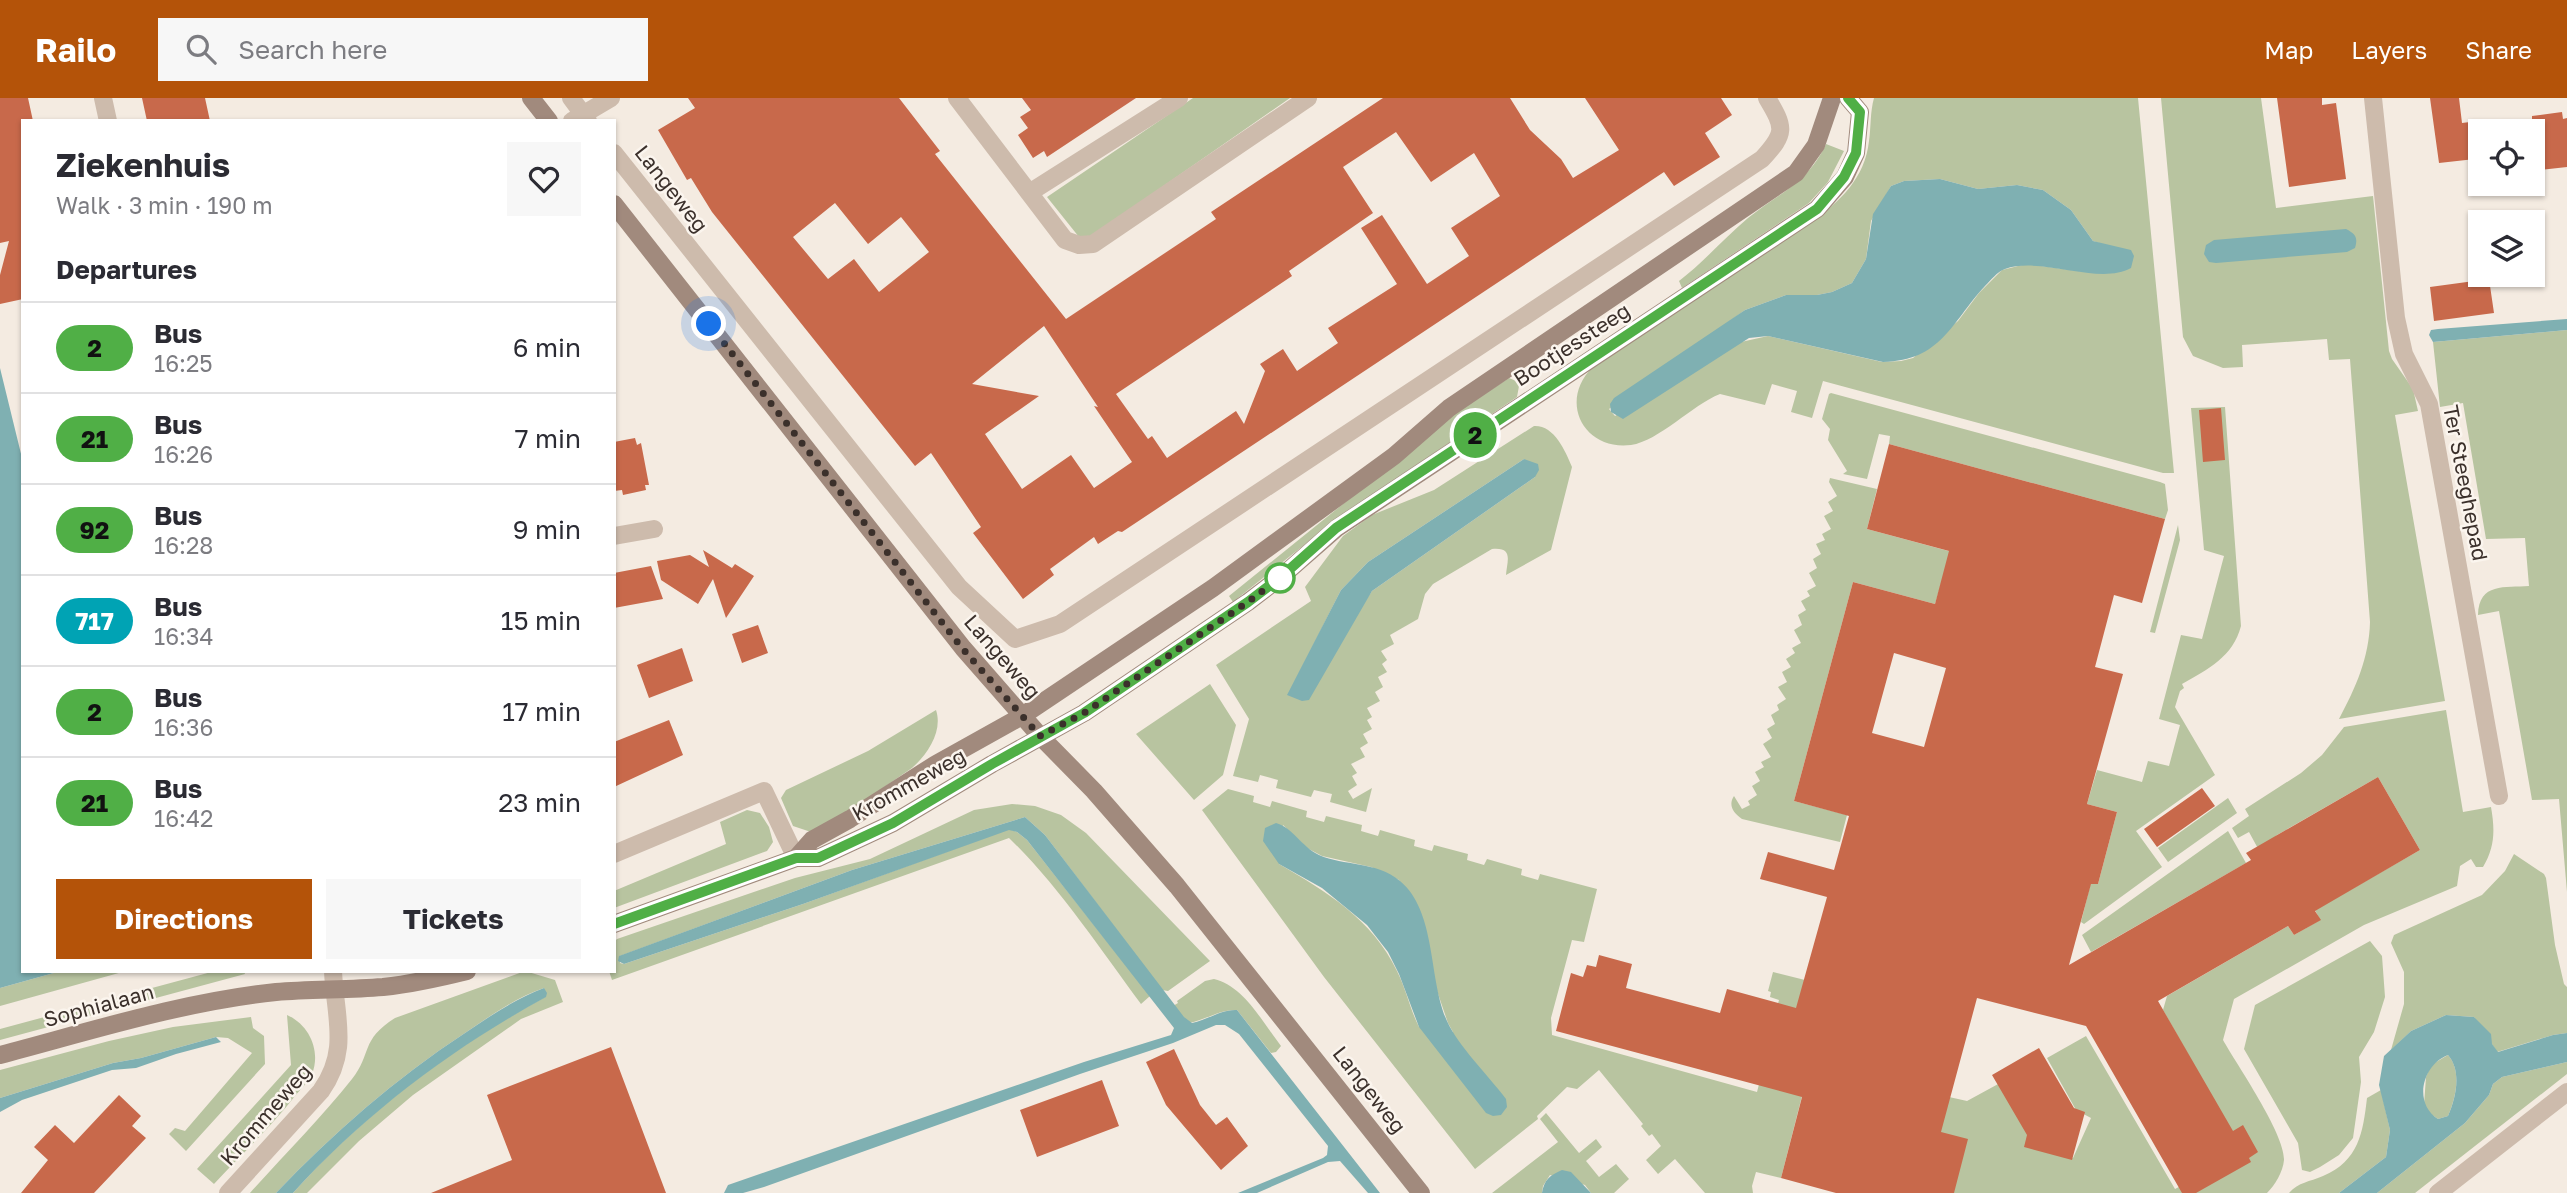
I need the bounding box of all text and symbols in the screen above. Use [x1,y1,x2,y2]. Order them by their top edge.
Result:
search box [158,18,648,81]
text: Railo [35,30,116,69]
icon: search [182,30,220,68]
text: Search here [238,34,387,65]
text: Map [2264,35,2313,64]
text: Layers [2351,35,2427,64]
text: Share [2465,35,2532,64]
map controls [2468,119,2545,287]
button: locate [2468,119,2545,196]
street label: Langeweg [630,140,714,237]
button: heart [507,142,581,216]
text: Ziekenhuis [56,145,230,184]
text: Walk · 3 min · 190 m [56,191,273,219]
button: layers [2468,210,2545,287]
text: Departures [56,254,197,285]
street label: Bootjessteeg [1508,297,1634,391]
your location [691,306,726,341]
text: Bus [154,318,202,349]
text: 6 min [513,332,581,363]
text: 2 [87,333,102,362]
text: 16:25 [154,349,213,377]
street label: Ter Steeghepad [2438,403,2494,563]
text: Bus [154,409,202,440]
line badge: 2 [1452,412,1498,458]
text: 2 [1468,420,1482,449]
text: 7 min [515,423,581,454]
text: 21 [81,424,108,453]
text: 16:26 [154,440,213,468]
text: Bus [154,500,202,531]
text: 9 min [513,514,581,545]
text: 92 [80,515,109,544]
text: 16:28 [154,531,213,559]
unlabelled marker [1265,563,1295,593]
text: Bus [154,591,202,622]
text: 15 min [501,605,581,636]
text: 717 [75,606,114,635]
street label: Langeweg [959,609,1047,704]
text: 16:34 [154,622,213,650]
text: Bus [154,682,202,713]
text: 17 min [502,696,581,727]
text: 2 [87,697,102,726]
text: 16:36 [154,713,213,741]
street label: Krommeweg [847,742,970,826]
text: Bus [154,773,202,804]
text: 23 min [498,787,581,818]
text: 21 [81,788,108,817]
text: 16:42 [154,804,213,832]
button: Directions [56,879,312,959]
button: Tickets [326,879,581,959]
street label: Sophialaan [41,978,157,1032]
street label: Langeweg [1328,1041,1412,1138]
street label: Krommeweg [214,1058,316,1170]

